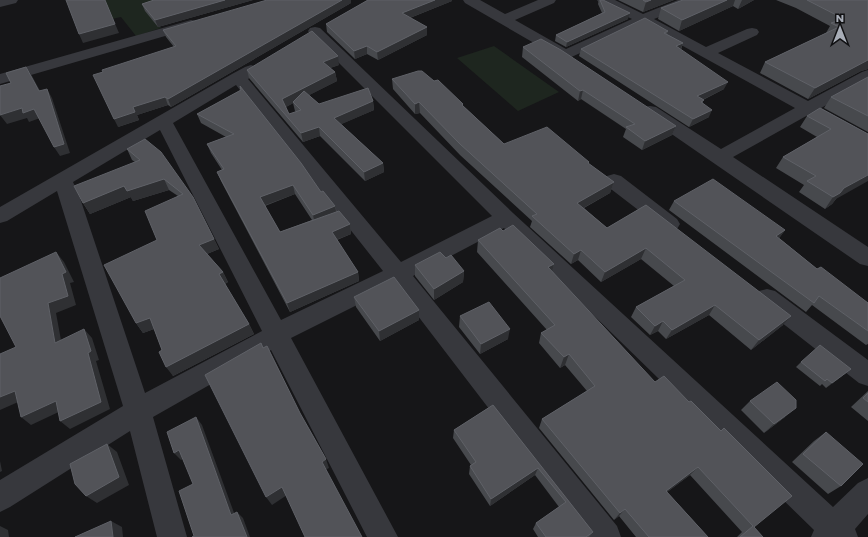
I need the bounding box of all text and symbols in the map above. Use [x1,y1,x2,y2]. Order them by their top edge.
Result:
north arrow [820,8,860,48]
text: N [836,10,844,26]

